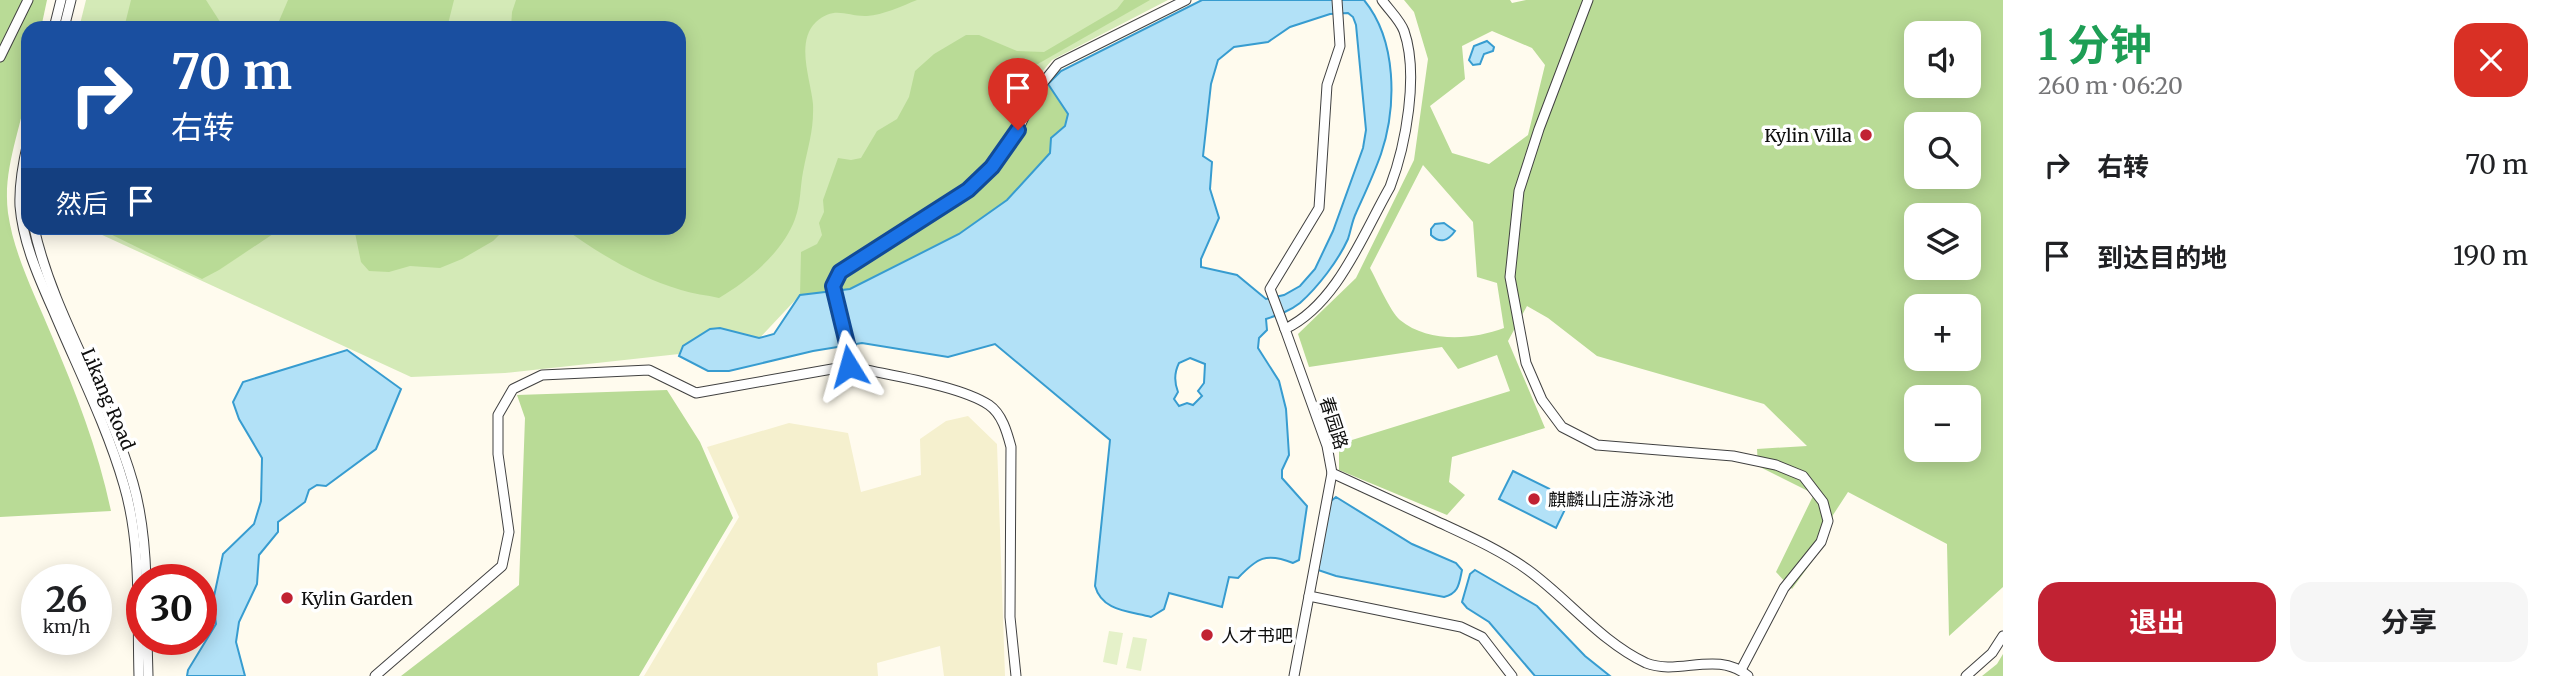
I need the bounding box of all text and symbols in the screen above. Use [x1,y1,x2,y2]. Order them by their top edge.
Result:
text: 1 分钟 [2038,19,2151,71]
map controls [1904,21,1981,462]
button: sound [1904,21,1981,98]
button: close [2454,23,2528,97]
text: 70 m [171,41,292,102]
icon: right [56,49,147,140]
pin [988,58,1048,130]
icon: arrive [999,69,1037,107]
text: 260 m · 06:20 [2038,71,2183,100]
text: 右转 [171,108,235,148]
button: search [1904,112,1981,189]
place label: Kylin Villa [1764,124,1852,147]
marker: Kylin Villa [1858,127,1874,143]
icon: right [2038,146,2076,184]
text: 70 m [2465,148,2528,181]
text: 右转 [2097,150,2149,183]
icon: arrive [122,182,160,220]
text: 然后 [56,187,108,220]
button: layers [1904,203,1981,280]
icon: arrive [2038,237,2076,275]
text: 190 m [2453,239,2528,272]
text: 到达目的地 [2097,241,2227,274]
button: + [1904,294,1981,371]
position arrow [812,329,886,403]
street label: Likang Road [76,345,140,454]
button: − [1904,385,1981,462]
street label: 春园路 [1315,394,1353,452]
place label: 麒麟山庄游泳池 [1548,488,1674,511]
marker: 麒麟山庄游泳池 [1526,491,1542,507]
speed limit sign: 30 [126,564,217,655]
text: 26 [46,578,87,622]
button: 退出 [2038,582,2276,662]
button: 分享 [2290,582,2528,662]
place label: Kylin Garden [301,587,413,610]
marker: Kylin Garden [279,590,295,606]
text: km/h [43,615,90,638]
place label: 人才书吧 [1221,624,1293,647]
marker: 人才书吧 [1199,627,1215,643]

